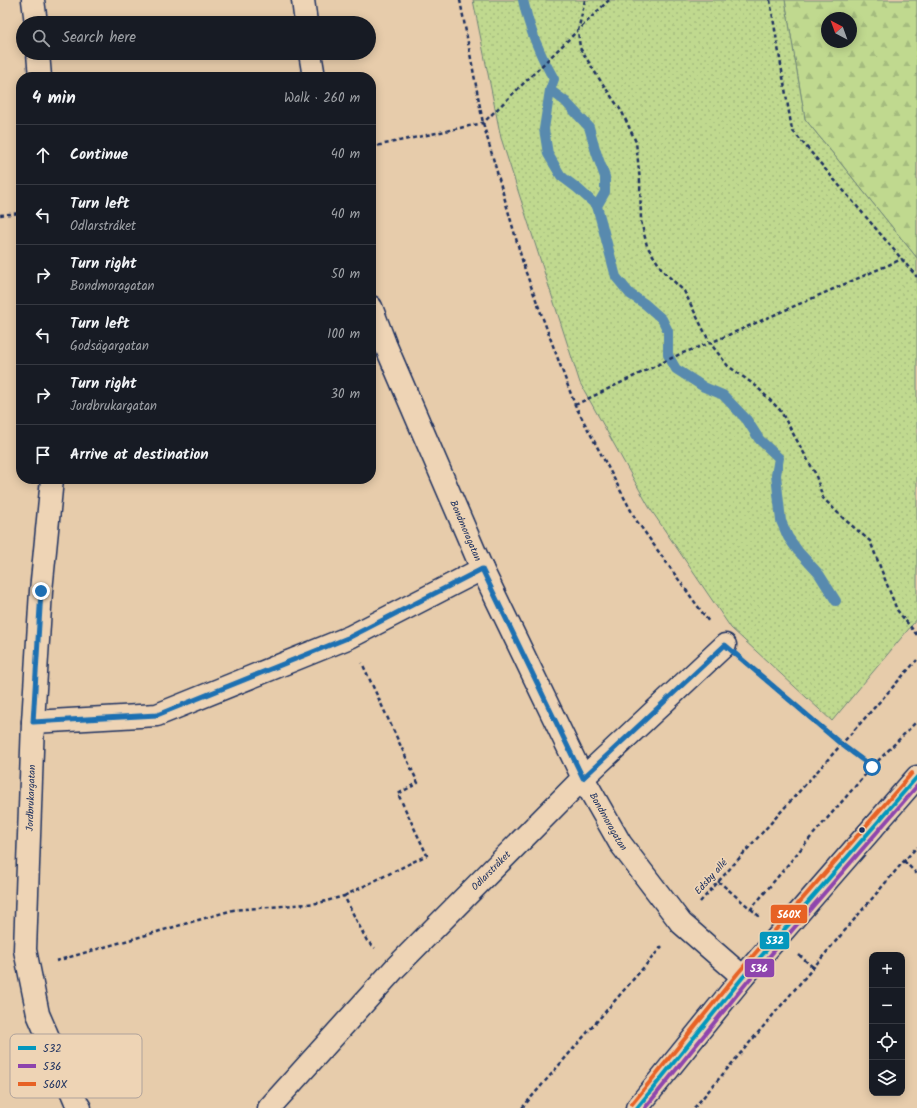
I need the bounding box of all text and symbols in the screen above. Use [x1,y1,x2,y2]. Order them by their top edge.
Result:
north arrow [821,12,857,48]
search box [16,16,376,60]
text: Search here [62,26,136,50]
icon: search [30,27,52,49]
text: 4 min [32,85,76,112]
text: Walk · 260 m [284,88,360,109]
text: Continue [70,143,128,167]
icon: ahead [32,144,54,166]
text: 40 m [331,144,360,165]
text: Turn left [70,192,130,216]
icon: left [32,204,54,226]
text: 40 m [331,204,360,225]
text: Odlarstråket [70,216,136,237]
text: Turn right [70,252,137,276]
icon: right [32,264,54,286]
text: 50 m [331,264,360,285]
text: Bondmoragatan [70,276,155,297]
text: Turn left [70,312,130,336]
icon: left [32,324,54,346]
text: 100 m [327,324,360,345]
text: Godsägargatan [70,336,149,357]
text: Turn right [70,372,137,396]
icon: right [32,384,54,406]
text: 30 m [331,384,360,405]
text: Jordbrukargatan [70,396,157,417]
text: Arrive at destination [70,443,209,467]
icon: arrive [32,444,54,466]
street label: Bondmoragatan [445,498,486,564]
route end [32,582,50,600]
route start [863,758,881,776]
street label: Jordbrukargatan [22,764,40,832]
street label: Bondmoragatan [585,789,631,854]
unlabelled marker [857,825,867,835]
street label: Odlarstråket [468,847,515,895]
street label: Edsby allé [691,855,732,898]
line badge: 560X [770,904,808,924]
text: 560X [776,906,801,924]
line badge: 532 [759,931,790,950]
text: 532 [765,932,784,950]
map controls [869,952,905,1096]
button: + [869,952,905,988]
line badge: 536 [744,958,775,978]
text: 536 [749,960,768,978]
button: − [869,988,905,1024]
button: locate [869,1024,905,1060]
legend [10,1034,142,1098]
text: 532 [43,1040,62,1058]
text: 536 [43,1058,61,1076]
button: layers [869,1060,905,1096]
text: 560X [43,1076,68,1094]

